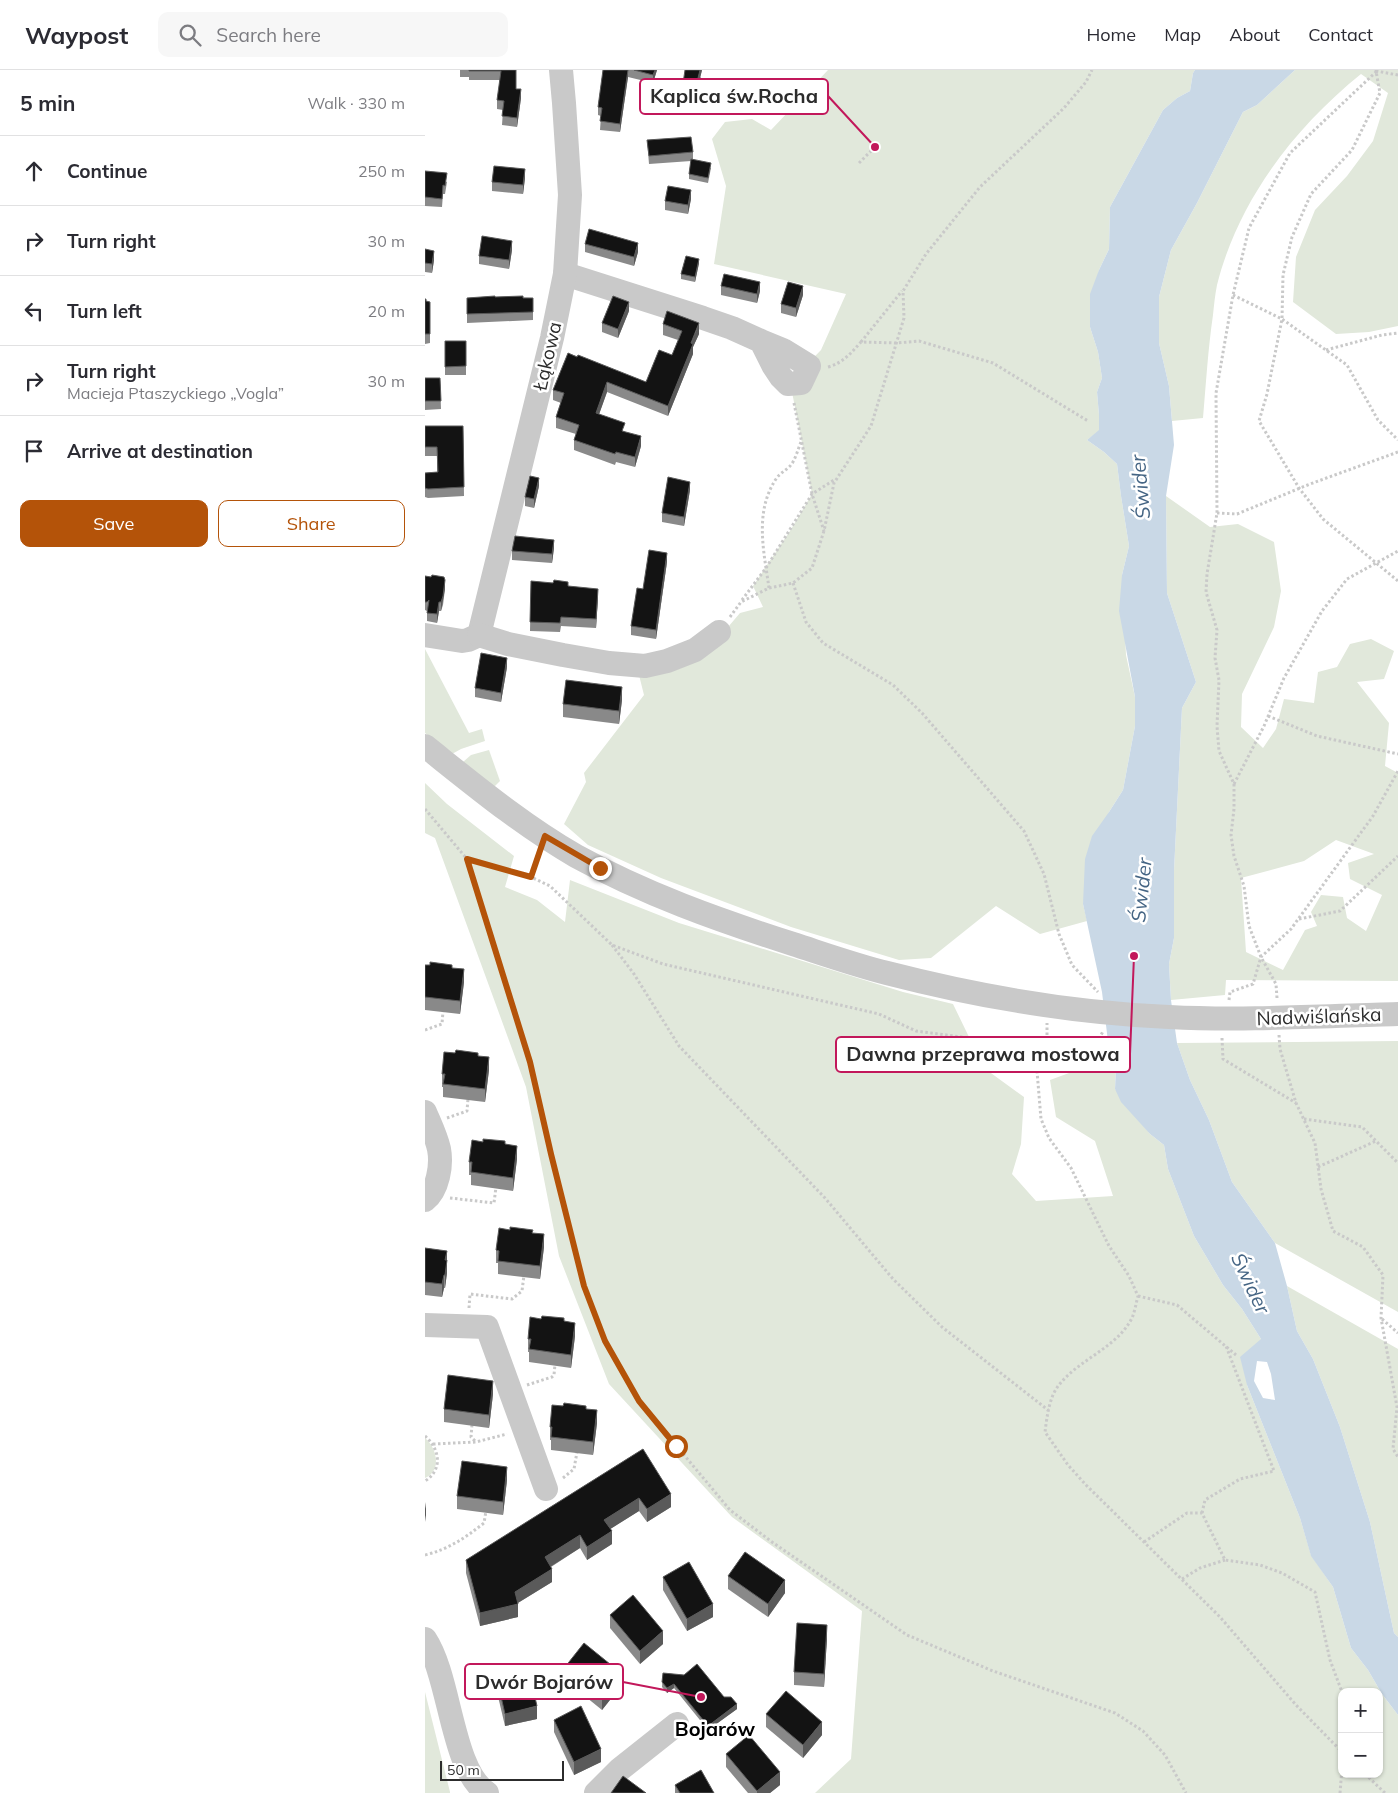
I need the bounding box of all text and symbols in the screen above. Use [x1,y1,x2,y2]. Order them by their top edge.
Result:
search box [158,12,508,57]
text: Waypost [25,20,128,50]
icon: search [176,21,204,49]
text: Search here [216,23,321,47]
text: Home [1086,23,1136,46]
text: Map [1164,23,1201,46]
text: About [1229,23,1280,46]
text: Contact [1308,23,1373,46]
callout: Kaplica św.Rocha [640,79,828,114]
text: Kaplica św.Rocha [650,83,818,108]
text: 5 min [20,90,75,116]
text: Walk · 330 m [307,93,405,113]
icon: ahead [20,157,48,185]
text: Continue [67,159,147,183]
text: 250 m [358,161,405,181]
icon: right [20,227,48,255]
text: Turn right [67,229,156,253]
text: 30 m [368,231,405,251]
icon: left [20,297,48,325]
text: Turn left [67,299,142,323]
text: 20 m [368,301,405,321]
street label: Łąkowa [527,319,567,394]
text: Turn right [67,359,156,383]
icon: right [20,367,48,395]
text: 30 m [368,371,405,391]
text: Macieja Ptaszyckiego „Vogla” [67,383,284,403]
icon: arrive [20,437,48,465]
text: Arrive at destination [67,439,253,463]
water label: Świder [1125,453,1155,520]
button: Save [20,500,208,547]
button: Share [218,500,405,547]
water label: Świder [1125,856,1157,923]
route end [589,857,612,880]
street label: Nadwiślańska [1256,1002,1382,1030]
callout: Dawna przeprawa mostowa [836,1037,1130,1072]
text: Dawna przeprawa mostowa [846,1041,1120,1066]
water label: Świder [1226,1248,1276,1318]
route start [665,1435,688,1458]
callout: Dwór Bojarów [465,1664,623,1699]
text: Dwór Bojarów [475,1669,613,1694]
map controls [1338,1688,1383,1778]
button: + [1338,1688,1383,1733]
district label: Bojarów [675,1716,755,1741]
button: − [1338,1733,1383,1778]
scale bar [440,1758,564,1781]
text: 50 m [447,1761,480,1779]

